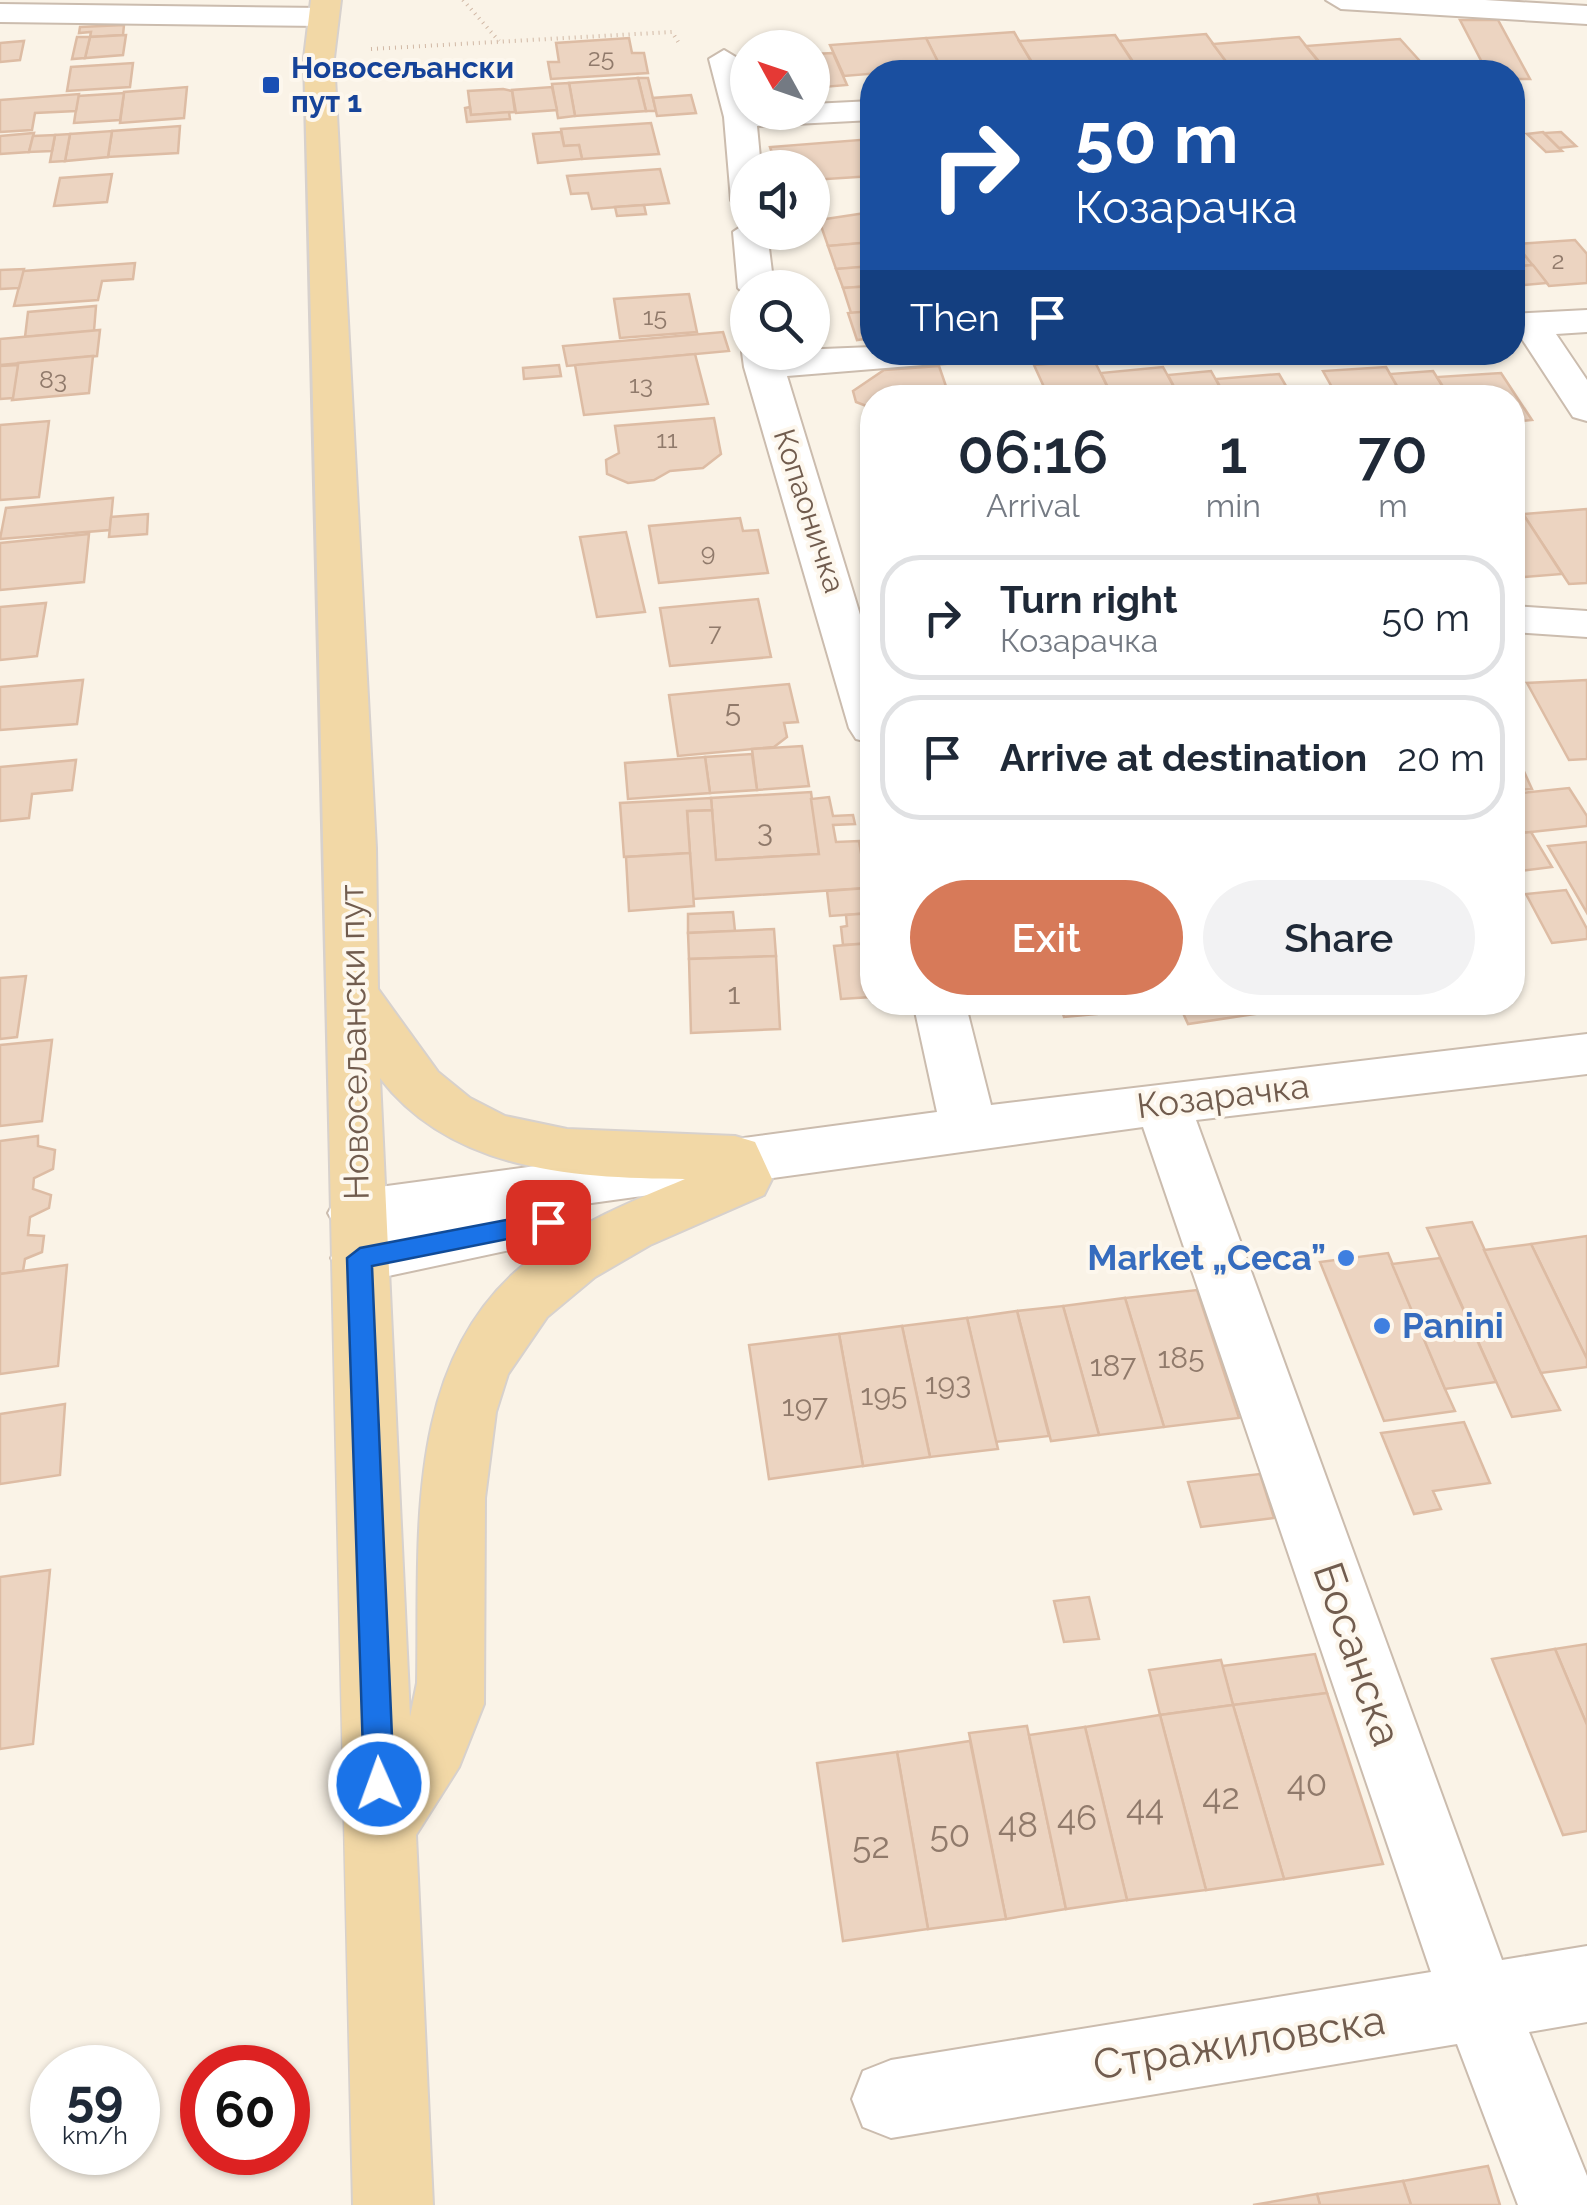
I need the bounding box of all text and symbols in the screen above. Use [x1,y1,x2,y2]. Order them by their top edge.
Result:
north arrow [730,30,830,130]
map controls [730,30,830,370]
house number: 25 [588,42,614,72]
place label: Новосељански пут 1 [291,50,514,119]
marker: Новосељански пут 1 [260,74,282,96]
text: 50 m [1075,97,1239,179]
icon: right [910,100,1040,230]
button: sound [730,150,830,250]
text: Козарачка [1075,181,1297,234]
house number: 2 [1551,245,1565,275]
button: search [730,270,830,370]
icon: arrive [1020,290,1075,345]
text: Then [910,295,1000,340]
house number: 15 [643,301,667,331]
house number: 83 [39,364,67,394]
house number: 13 [629,369,653,399]
text: 06:16 [957,417,1109,487]
text: 1 [1219,417,1247,487]
text: 70 [1358,417,1428,487]
house number: 11 [656,424,678,454]
street label: Копаоничка [767,425,852,597]
text: Arrival [986,487,1080,524]
text: min [1206,487,1261,524]
text: m [1378,487,1408,524]
house number: 9 [701,537,715,567]
text: Turn right [1000,577,1177,622]
icon: right [915,590,970,645]
text: 50 m [1381,595,1470,640]
house number: 7 [708,617,722,647]
text: Козарачка [1000,622,1158,659]
house number: 5 [725,694,741,729]
icon: arrive [915,730,970,785]
text: Arrive at destination [1000,735,1367,780]
text: 20 m [1397,735,1485,780]
house number: 3 [757,814,773,849]
button: Exit [910,880,1183,995]
button: Share [1203,880,1475,995]
street label: Новосељански пут [330,884,377,1200]
house number: 1 [728,976,741,1011]
street label: Козарачка [1135,1065,1311,1126]
pin [506,1180,591,1265]
icon: arrive [521,1195,576,1250]
place label: Market „Ceca” [1087,1237,1326,1278]
marker: Market „Ceca” [1335,1247,1357,1269]
place label: Panini [1402,1305,1504,1346]
marker: Panini [1371,1315,1393,1337]
house number: 185 [1158,1340,1204,1375]
house number: 187 [1090,1348,1136,1383]
house number: 193 [925,1366,971,1401]
house number: 195 [861,1377,907,1412]
house number: 197 [782,1388,828,1423]
street label: Босанска [1303,1556,1412,1752]
position arrow [327,1732,431,1836]
house number: 40 [1287,1763,1327,1804]
house number: 42 [1202,1776,1240,1817]
house number: 44 [1126,1787,1164,1828]
house number: 46 [1057,1797,1097,1838]
house number: 48 [998,1804,1038,1845]
house number: 50 [930,1814,970,1855]
house number: 52 [852,1825,890,1866]
street label: Стражиловска [1090,1995,1388,2090]
speed limit sign: 60 [180,2045,310,2175]
text: 59 [66,2068,124,2127]
text: km/h [62,2120,128,2150]

